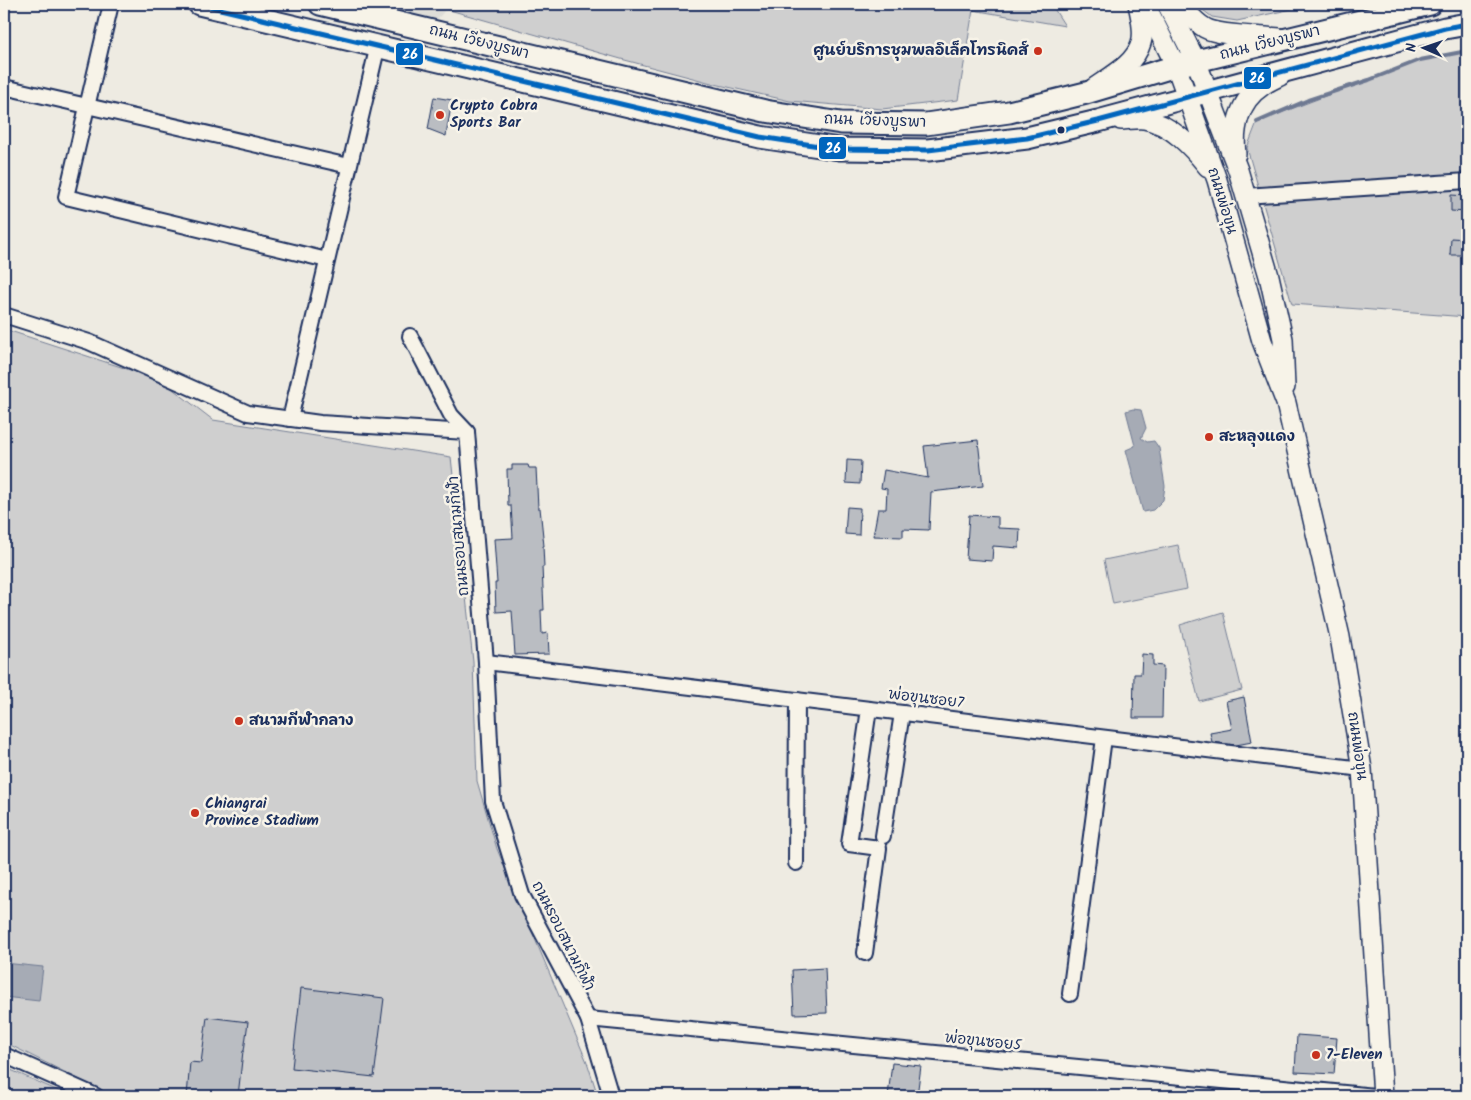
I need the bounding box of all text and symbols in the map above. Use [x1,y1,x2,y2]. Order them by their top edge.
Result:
street label: ถนน เวียงบูรพา [426,18,532,66]
street label: ถนน เวียงบูรพา [1217,19,1323,67]
north arrow [1398,22,1448,72]
place label: ศูนย์บริการชุมพลอิเล็คโทรนิคส์ [813,39,1029,63]
line badge: 26 [395,42,424,66]
text: N [1401,43,1423,52]
text: 26 [402,44,418,66]
marker: ศูนย์บริการชุมพลอิเล็คโทรนิคส์ [1032,45,1044,57]
line badge: 26 [1243,66,1272,90]
text: 26 [1249,68,1265,90]
place label: Crypto Cobra Sports Bar [450,94,538,135]
street label: ถนน เวียงบูรพา [823,107,927,135]
marker: Crypto Cobra Sports Bar [434,109,446,121]
unlabelled marker [1056,125,1066,135]
line badge: 26 [818,136,847,160]
text: 26 [825,138,841,160]
street label: ถนนพ่อขุน [1200,164,1244,238]
place label: สะหลุงแดง [1219,425,1295,449]
marker: สะหลุงแดง [1203,431,1215,443]
street label: ถนนรอบสนามกีฬา [442,475,476,597]
street label: พ่อขุนซอย7 [887,682,966,716]
place label: สนามกีฬากลาง [249,709,354,733]
street label: ถนนพ่อขุน [1340,710,1374,782]
marker: สนามกีฬากลาง [233,715,245,727]
place label: Chiangrai Province Stadium [205,792,319,833]
marker: Chiangrai Province Stadium [189,807,201,819]
street label: ถนนรอบสนามกีฬา [525,877,601,995]
street label: พ่อขุนซอย5 [943,1026,1023,1058]
place label: 7-Eleven [1326,1043,1383,1067]
marker: 7-Eleven [1310,1049,1322,1061]

